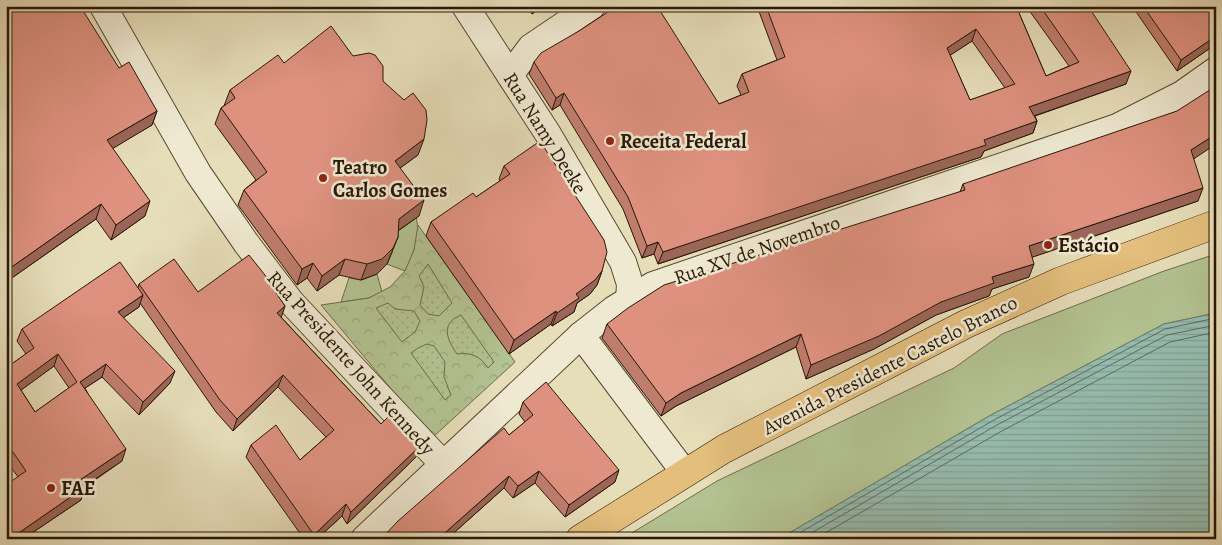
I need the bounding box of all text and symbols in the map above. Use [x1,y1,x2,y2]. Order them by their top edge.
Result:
street label: Rua Namy Deeke [497,67,593,199]
place label: Receita Federal [620,128,747,155]
marker: Receita Federal [604,135,616,147]
place label: Teatro Carlos Gomes [333,154,448,204]
marker: Teatro Carlos Gomes [317,172,329,184]
street label: Rua XV de Novembro [670,209,844,291]
place label: Estácio [1058,232,1119,259]
marker: Estácio [1042,239,1054,251]
street label: Rua Presidente John Kennedy [261,265,442,462]
street label: Avenida Presidente Castelo Branco [757,289,1022,442]
place label: FAE [61,475,95,502]
marker: FAE [45,482,57,494]

